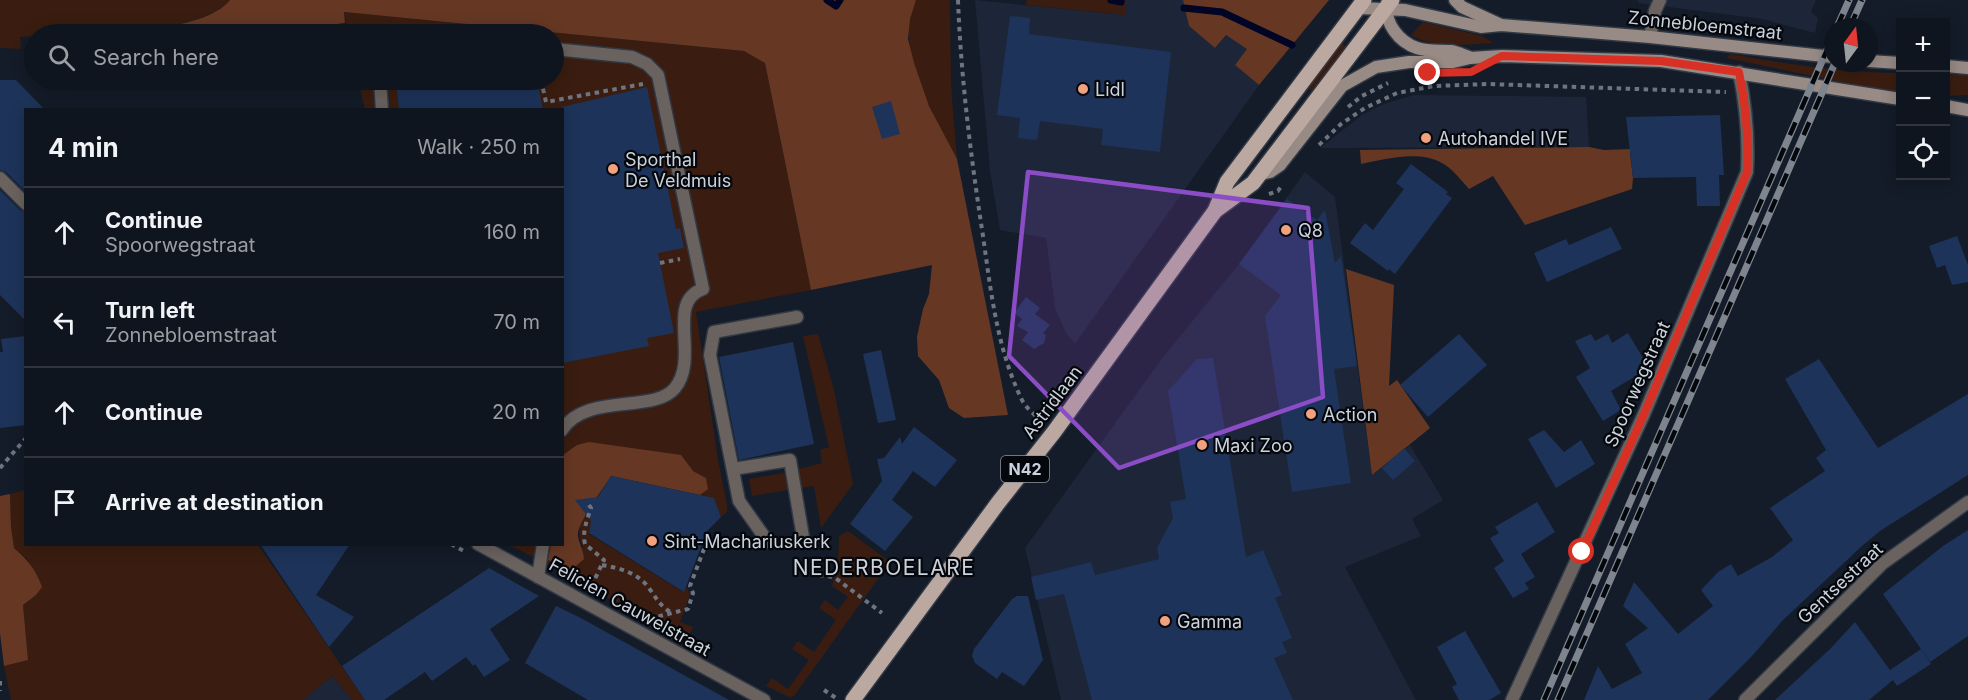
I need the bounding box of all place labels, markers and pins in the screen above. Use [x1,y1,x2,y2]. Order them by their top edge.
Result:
place label: Lidl [1095,79,1125,100]
marker: Lidl [1076,82,1090,96]
place label: Autohandel IVE [1438,128,1568,149]
marker: Autohandel IVE [1419,131,1433,145]
place label: Sporthal De Veldmuis [625,149,731,191]
marker: Sporthal De Veldmuis [606,162,620,176]
place label: Q8 [1298,220,1323,241]
marker: Q8 [1279,223,1293,237]
place label: Action [1323,404,1377,425]
marker: Action [1304,407,1318,421]
place label: Maxi Zoo [1214,435,1293,456]
marker: Maxi Zoo [1195,438,1209,452]
place label: Sint-Machariuskerk [664,531,830,552]
marker: Sint-Machariuskerk [645,534,659,548]
place label: Gamma [1177,611,1242,632]
marker: Gamma [1158,614,1172,628]

